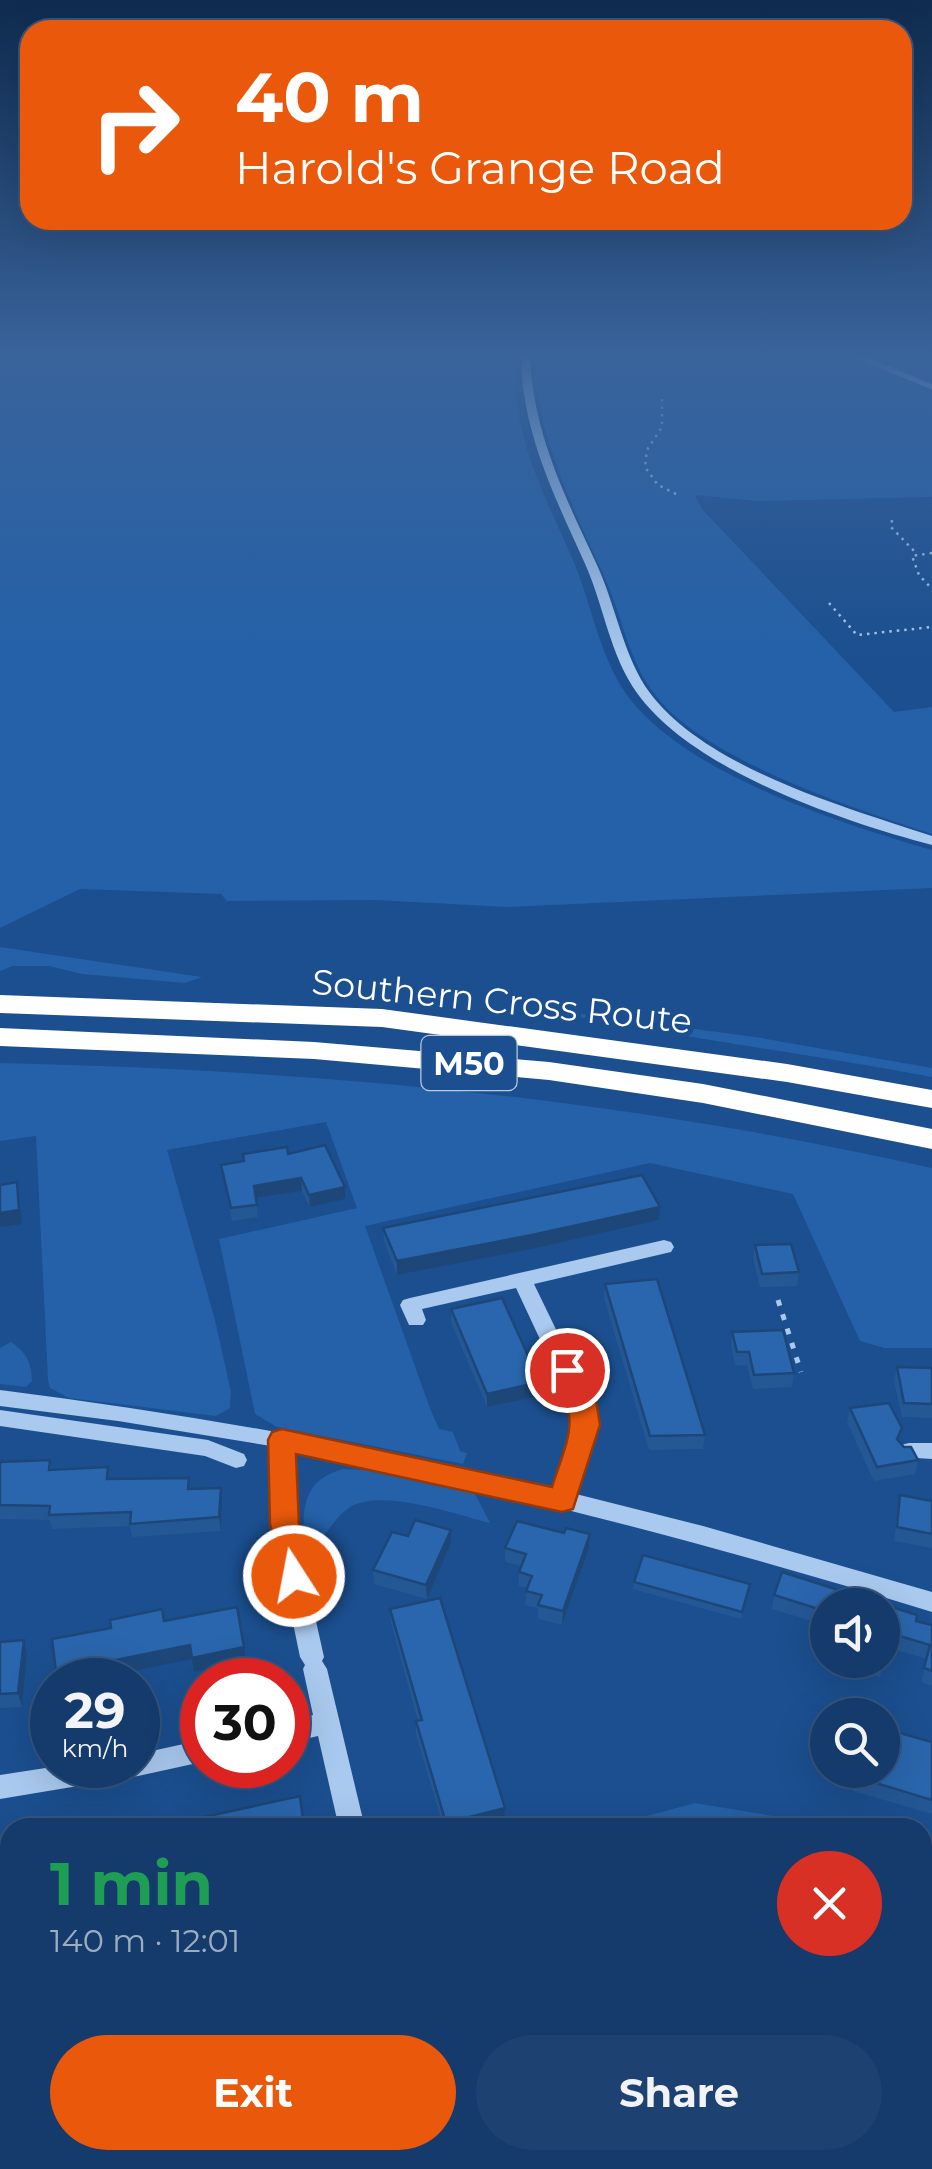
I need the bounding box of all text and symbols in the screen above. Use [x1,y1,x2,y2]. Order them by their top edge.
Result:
text: 40 m [235,54,424,140]
icon: right [70,60,200,190]
text: Harold's Grange Road [235,140,725,195]
street label: Southern Cross Route [310,960,694,1042]
road number: M50 [422,1036,516,1090]
pin [525,1328,610,1413]
icon: arrive [540,1343,595,1398]
position arrow [242,1524,346,1628]
map controls [810,1588,900,1788]
button: sound [810,1588,900,1678]
speed limit sign: 30 [180,1658,310,1788]
text: 29 [64,1680,126,1741]
button: search [810,1698,900,1788]
text: km/h [62,1733,128,1763]
text: 1 min [50,1847,213,1920]
button: close [777,1851,882,1956]
text: 140 m · 12:01 [50,1921,240,1960]
button: Exit [50,2035,456,2150]
button: Share [476,2035,882,2150]

